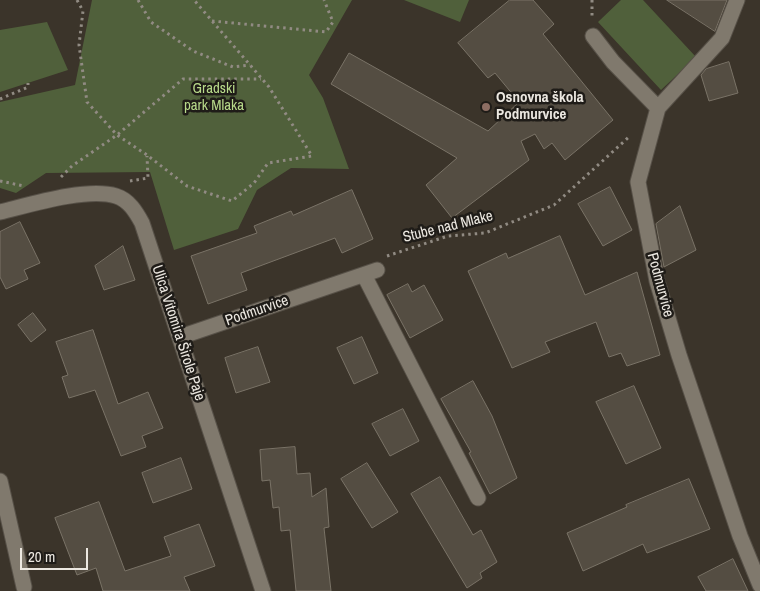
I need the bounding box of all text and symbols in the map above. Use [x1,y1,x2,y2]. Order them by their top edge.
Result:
park label: Gradski park Mlaka [184,80,244,115]
place label: Osnovna škola Podmurvice [496,89,584,124]
marker: Osnovna škola Podmurvice [480,101,492,113]
street label: Stube nad Mlake [401,207,495,247]
street label: Podmurvice [643,251,677,319]
street label: Ulica Vitomira Širole Paje [148,263,208,403]
street label: Podmurvice [223,292,291,330]
scale bar [22,538,90,570]
text: 20 m [28,546,55,567]

